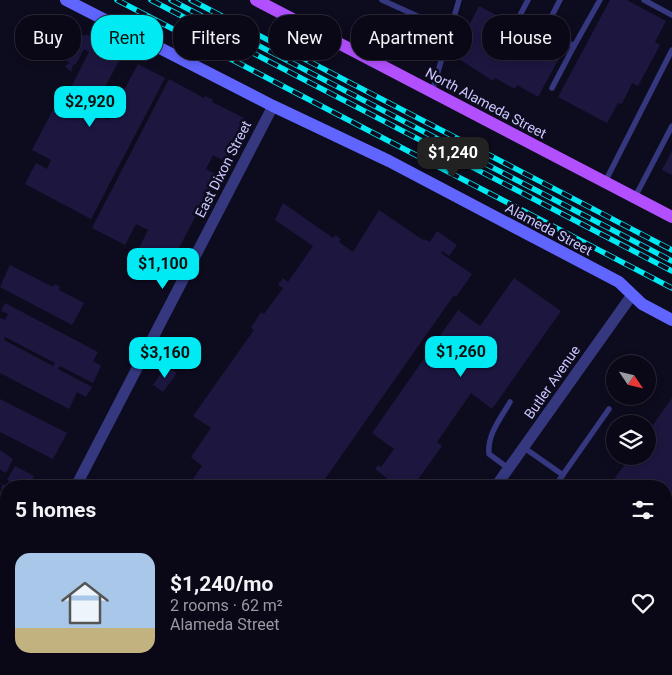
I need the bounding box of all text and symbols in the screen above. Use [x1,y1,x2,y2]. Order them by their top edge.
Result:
chip: Buy [15,15,81,60]
chip: Rent [91,15,163,60]
chip: Filters [173,15,259,60]
chip: New [269,15,341,60]
chip: Apartment [351,15,472,60]
chip: House [482,15,570,60]
street label: North Alameda Street [423,64,550,142]
pin: $2,920 [49,86,131,128]
text: $2,920 [65,92,115,111]
street label: East Dixon Street [192,118,254,220]
pin: $1,240 [412,136,494,179]
text: $1,240 [428,143,478,162]
street label: Alameda Street [503,199,595,259]
pin: $1,100 [122,248,204,290]
text: $1,100 [138,254,188,273]
pin: $3,160 [124,336,206,379]
pin: $1,260 [420,336,502,378]
text: $1,260 [436,342,486,361]
street label: Butler Avenue [521,342,583,422]
text: $3,160 [140,343,190,362]
north arrow [606,355,656,405]
map controls [606,355,656,465]
button: layers [606,415,656,465]
icon: filters [629,496,657,524]
text: 5 homes [15,498,96,522]
text: $1,240/mo [170,572,273,596]
icon: home [55,573,115,633]
icon: heart [629,589,657,617]
text: 2 rooms · 62 m² [170,596,283,615]
text: Alameda Street [170,615,279,634]

